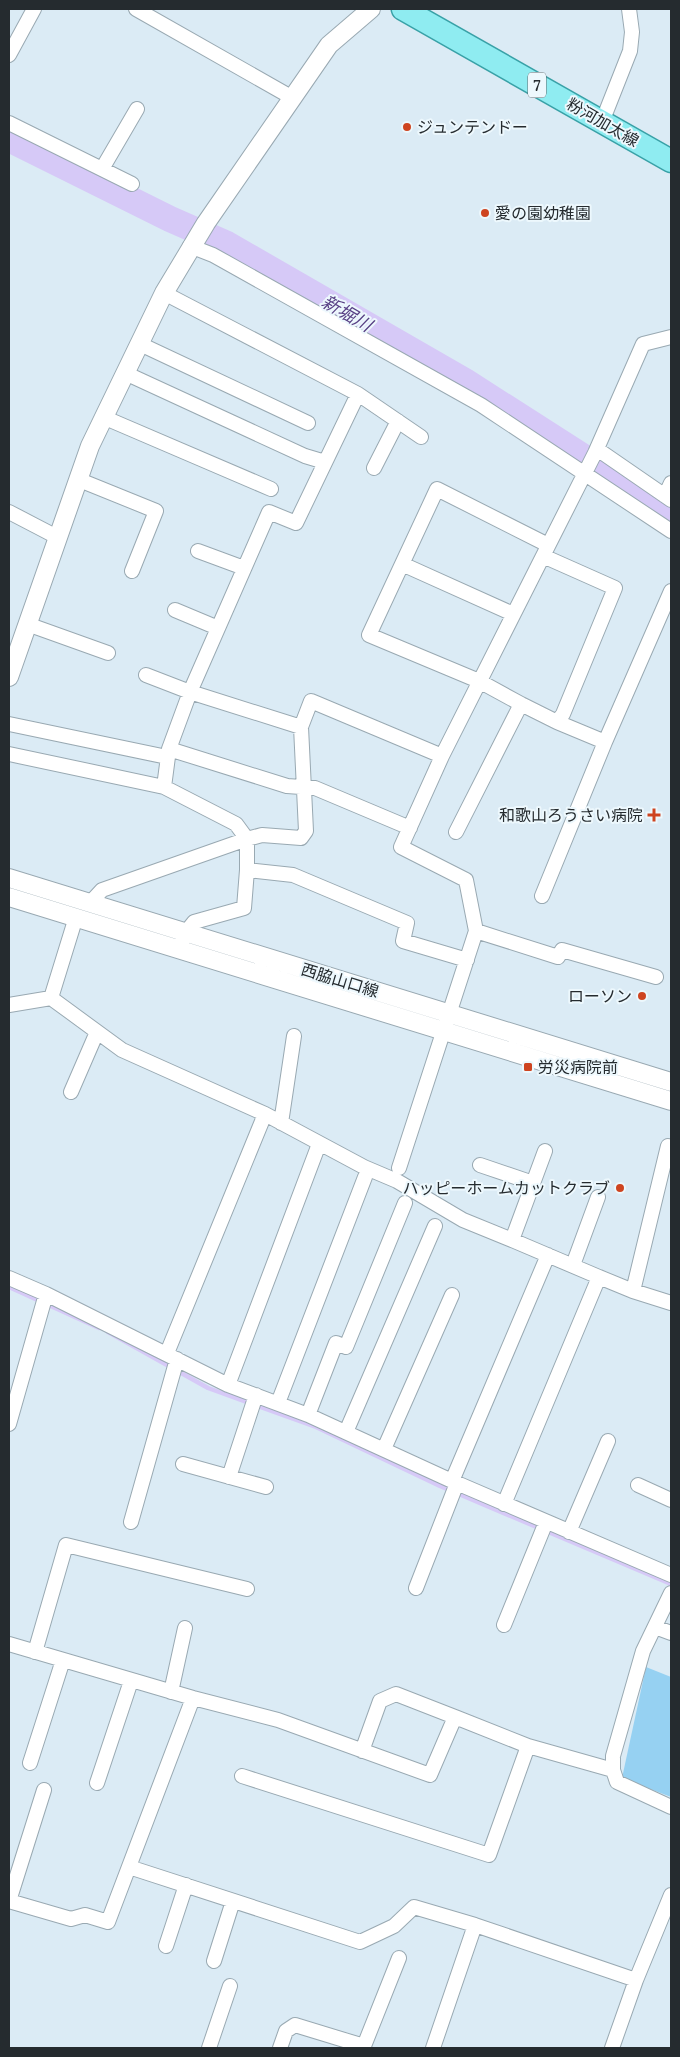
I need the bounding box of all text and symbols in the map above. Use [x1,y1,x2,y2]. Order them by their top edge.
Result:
road number: 7 [528,72,546,98]
street label: 粉河加太線 [563,93,643,151]
place label: ジュンテンドー [417,117,528,137]
marker: ジュンテンドー [401,121,413,133]
place label: 愛の園幼稚園 [495,203,591,223]
marker: 愛の園幼稚園 [479,207,491,219]
water label: 新堀川 [318,290,378,337]
place label: 和歌山ろうさい病院 [499,805,643,825]
marker: 和歌山ろうさい病院 [647,808,661,822]
street label: 西脇山口線 [299,959,381,1001]
place label: ローソン [568,986,632,1006]
marker: ローソン [636,990,648,1002]
place label: 労災病院前 [538,1057,618,1077]
marker: 労災病院前 [522,1061,534,1073]
place label: ハッピーホームカットクラブ [402,1178,610,1198]
marker: ハッピーホームカットクラブ [614,1182,626,1194]

